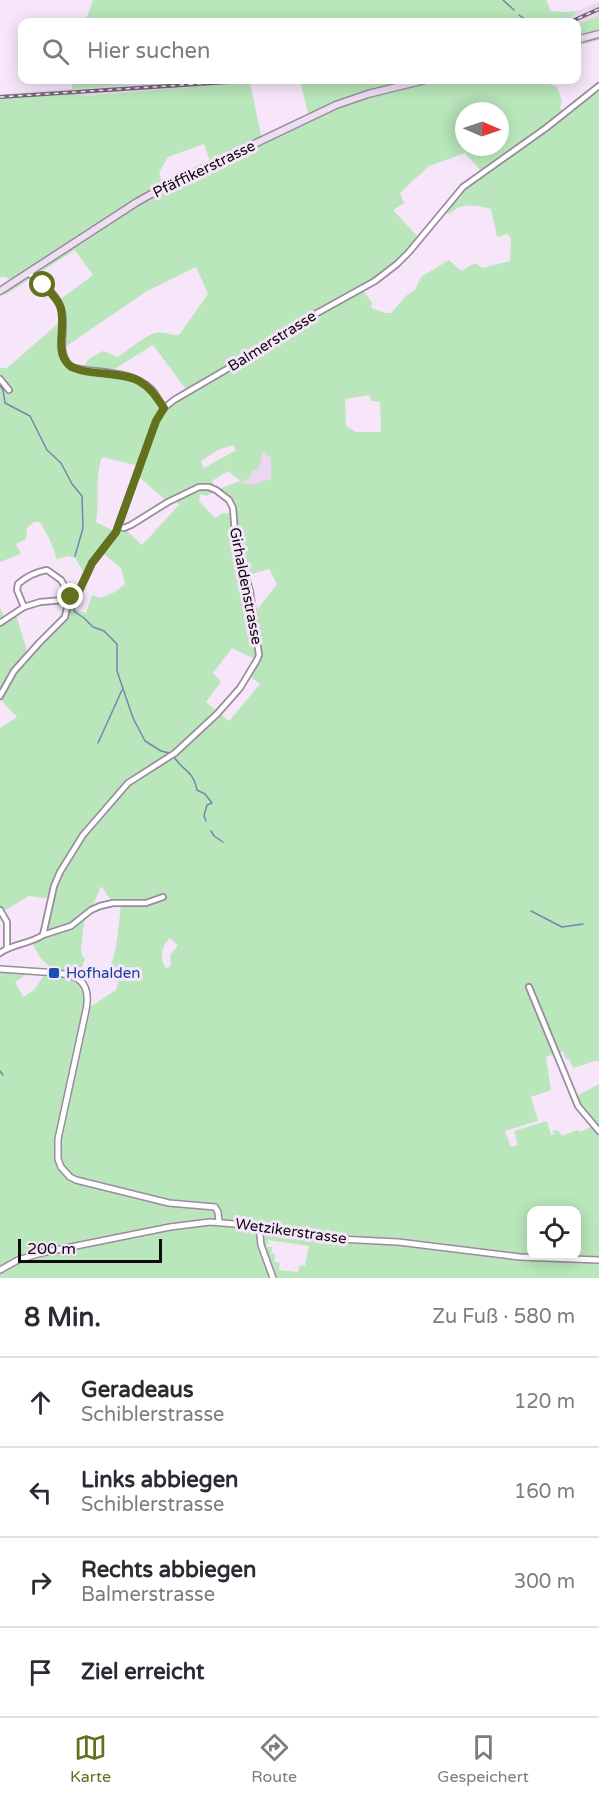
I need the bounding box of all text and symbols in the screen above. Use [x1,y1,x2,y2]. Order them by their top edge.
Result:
search box [18,18,581,84]
icon: search [39,35,72,68]
text: Hier suchen [87,38,210,64]
north arrow [455,102,509,156]
street label: Pfäffikerstrasse [150,136,258,202]
route start [29,271,55,297]
street label: Balmerstrasse [225,307,319,375]
street label: Girhaldenstrasse [226,526,266,646]
route end [57,583,83,609]
place label: Hofhalden [66,964,140,982]
marker: Hofhalden [47,966,61,980]
map controls [527,1206,581,1260]
button: locate [527,1206,581,1260]
street label: Wetzikerstrasse [234,1214,348,1248]
scale bar [18,1236,162,1264]
text: 200 m [27,1239,76,1259]
text: 8 Min. [24,1302,101,1333]
text: Zu Fuß · 580 m [432,1305,575,1329]
text: Geradeaus [81,1377,193,1403]
icon: ahead [24,1386,57,1419]
text: 120 m [514,1390,575,1414]
text: Schiblerstrasse [81,1403,224,1427]
text: Links abbiegen [81,1467,239,1493]
icon: left [24,1476,57,1509]
text: 160 m [514,1480,575,1504]
text: Schiblerstrasse [81,1493,224,1517]
text: Rechts abbiegen [81,1557,256,1583]
icon: right [24,1566,57,1599]
text: 300 m [514,1570,575,1594]
text: Balmerstrasse [81,1583,215,1607]
icon: arrive [24,1656,57,1689]
text: Ziel erreicht [81,1659,204,1685]
tab: Karte [70,1731,111,1787]
tab: Route [251,1731,297,1787]
tab: Gespeichert [437,1731,529,1787]

